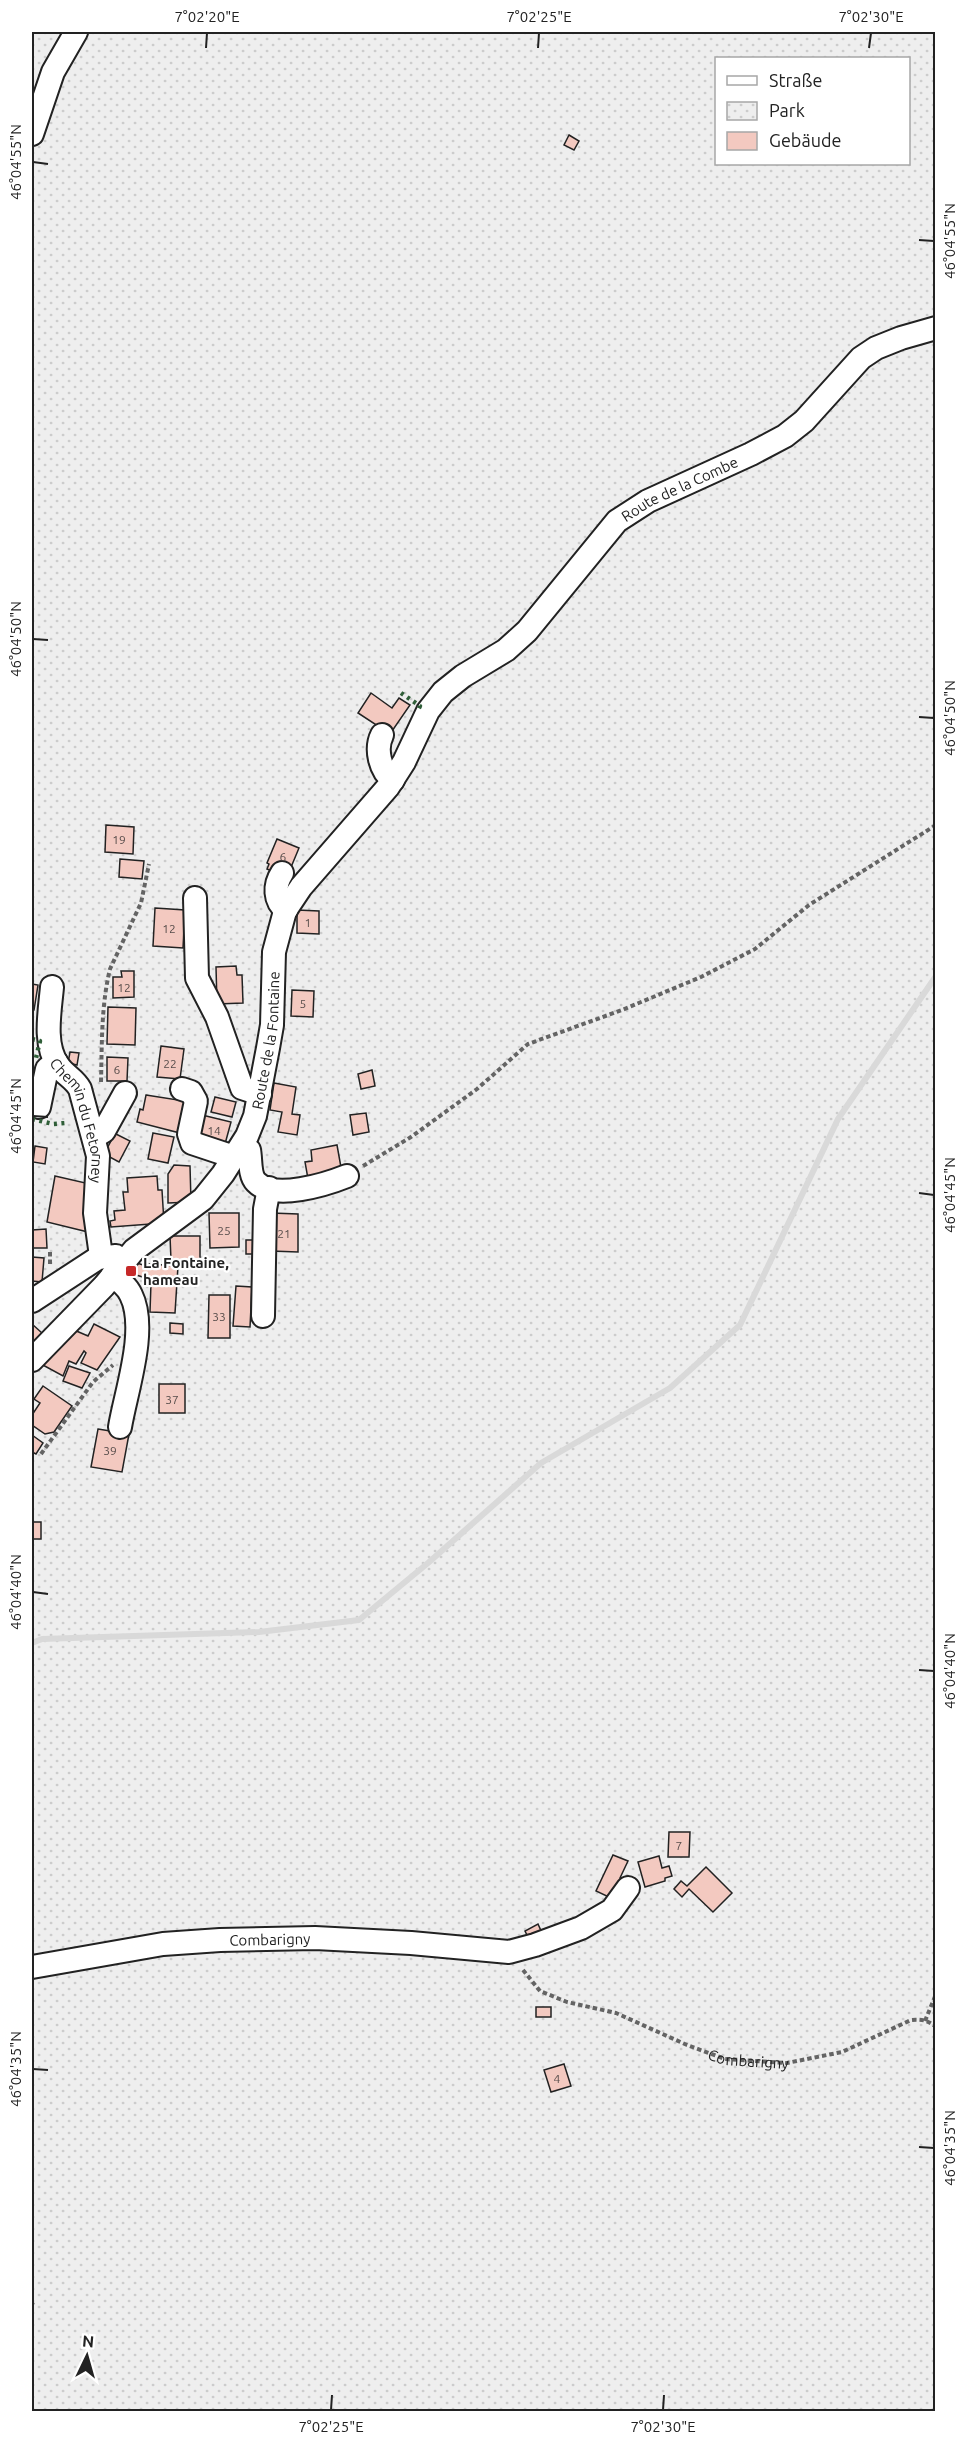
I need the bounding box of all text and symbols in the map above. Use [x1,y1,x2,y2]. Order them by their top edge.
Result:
text: 7°02'20"E [174,8,240,25]
text: 7°02'25"E [506,8,572,25]
text: 7°02'30"E [838,8,904,25]
legend [715,57,910,165]
text: Straße [769,70,822,90]
text: Park [769,100,805,120]
text: 46°04'55"N [7,124,24,200]
text: Gebäude [769,130,841,150]
text: 46°04'55"N [941,203,958,279]
street label: Route de la Combe [618,453,740,525]
text: 46°04'50"N [7,601,24,677]
text: 46°04'50"N [941,680,958,756]
house number: 19 [112,833,126,846]
house number: 6 [280,850,287,863]
house number: 1 [305,916,311,929]
house number: 12 [162,922,176,935]
street label: Route de la Fontaine [248,971,282,1111]
house number: 12 [117,981,131,994]
house number: 5 [300,997,306,1010]
street label: Chemin du Fetorney [47,1055,107,1183]
house number: 22 [163,1057,177,1070]
house number: 6 [114,1063,121,1076]
text: 46°04'45"N [7,1078,24,1154]
house number: 14 [207,1124,221,1137]
text: 46°04'45"N [941,1157,958,1233]
house number: 25 [217,1224,231,1237]
house number: 21 [277,1227,291,1240]
place label: La Fontaine, hameau [143,1254,229,1288]
marker: La Fontaine, hameau [124,1264,138,1278]
house number: 33 [212,1310,226,1323]
house number: 37 [165,1393,179,1406]
house number: 39 [103,1444,117,1457]
text: 46°04'40"N [7,1554,24,1630]
text: 46°04'40"N [941,1633,958,1709]
house number: 7 [676,1839,682,1852]
street label: Combarigny [229,1930,311,1948]
text: 46°04'35"N [7,2031,24,2107]
street label: Combarigny [706,2045,789,2072]
house number: 4 [554,2072,561,2085]
text: 46°04'35"N [941,2110,958,2186]
north arrow [57,2326,117,2386]
text: N [82,2332,95,2351]
text: 7°02'25"E [298,2418,364,2435]
text: 7°02'30"E [630,2418,696,2435]

